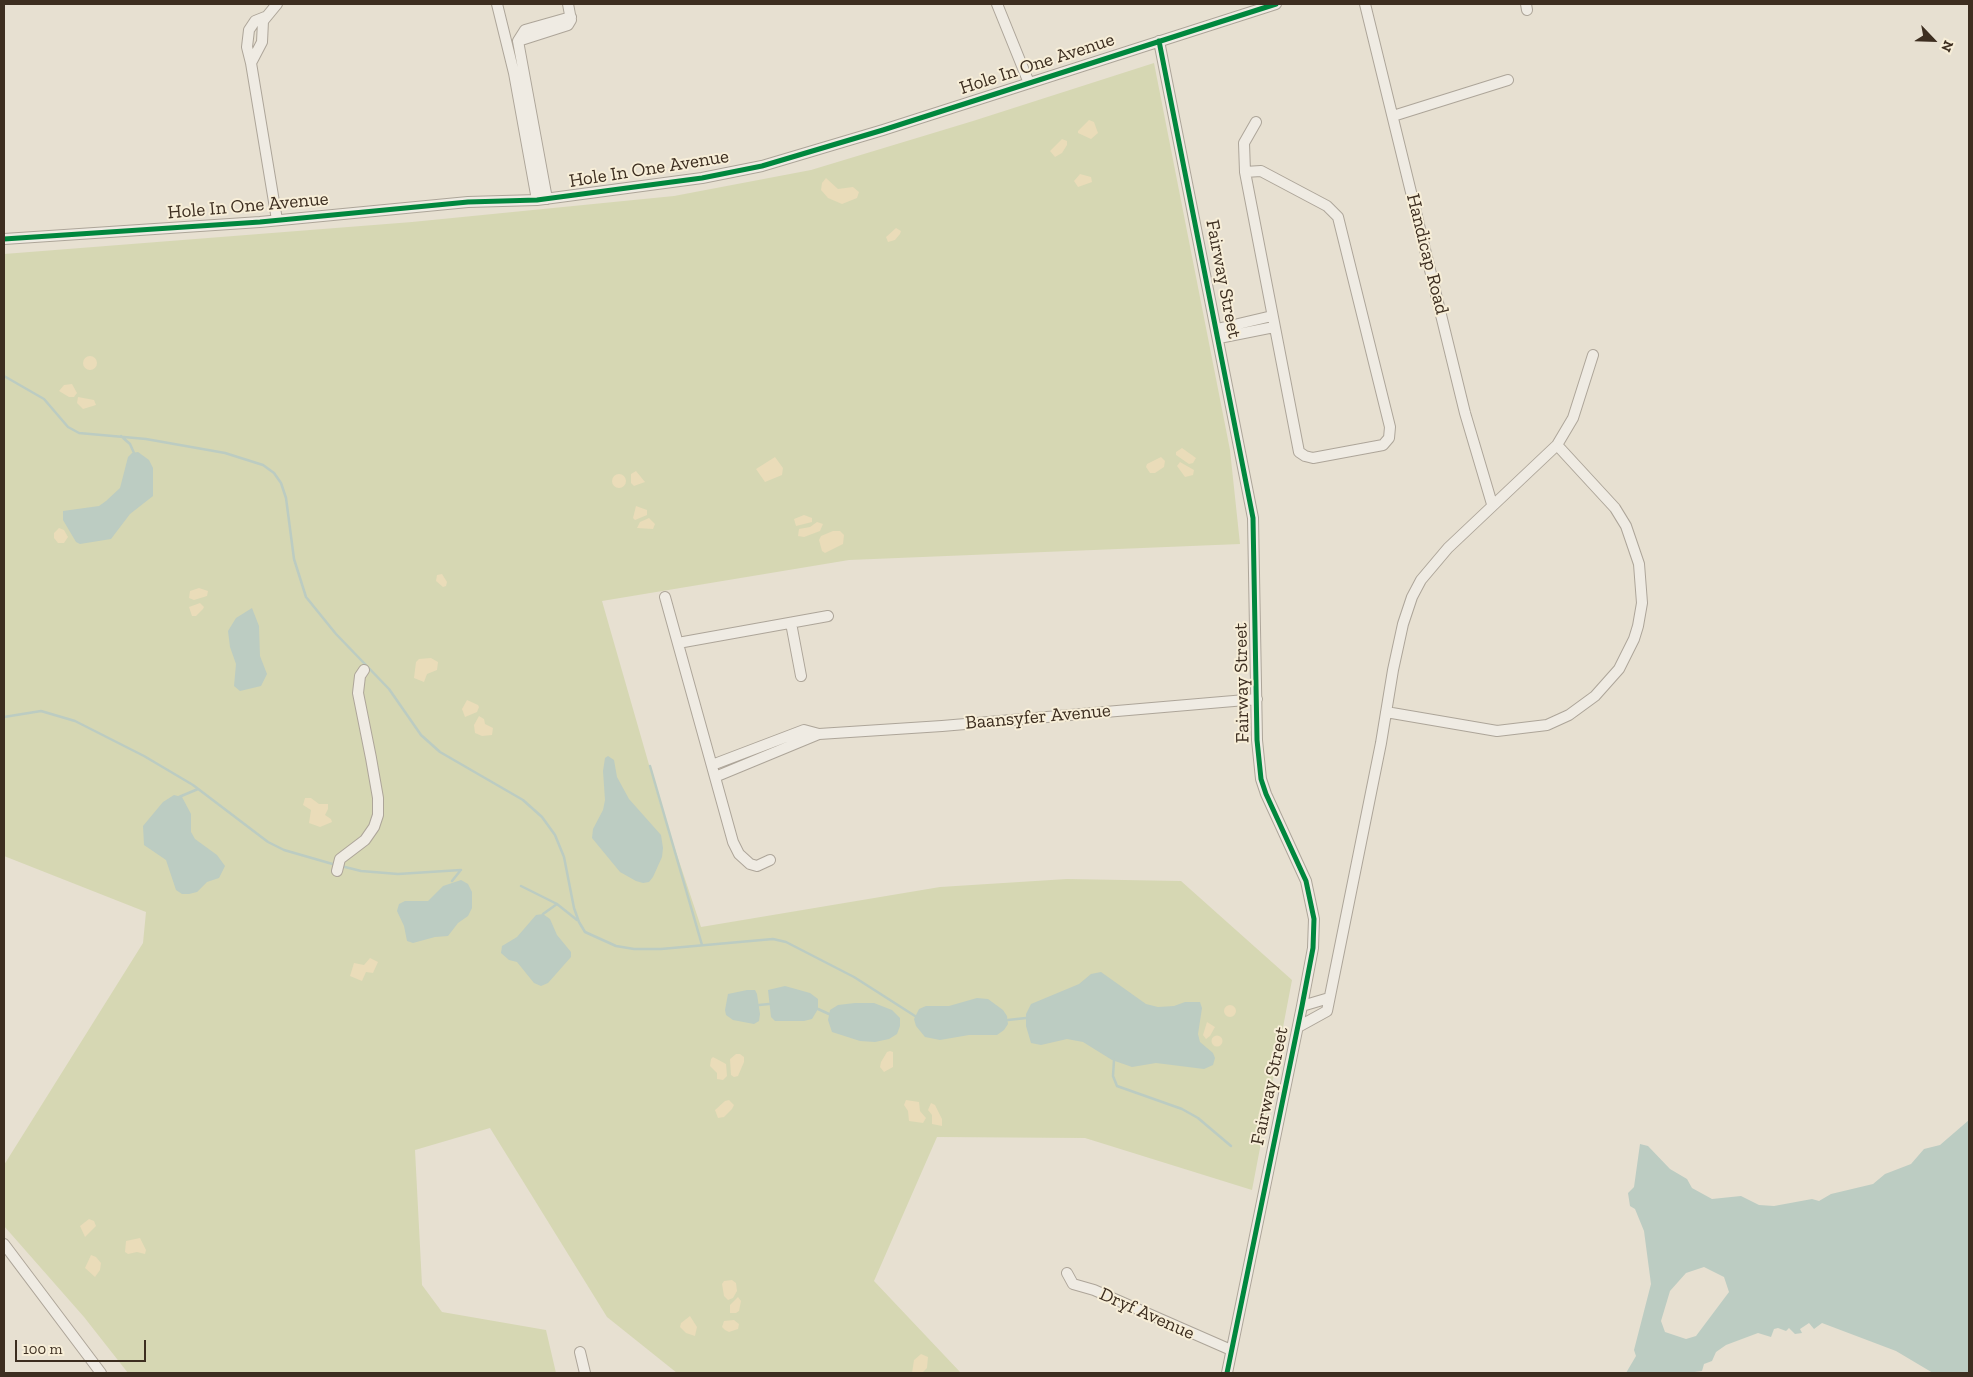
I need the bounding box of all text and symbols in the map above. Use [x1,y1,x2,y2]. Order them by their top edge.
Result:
north arrow [1908,15,1958,65]
street label: Hole In One Avenue [957,28,1117,100]
text: N [1937,38,1957,55]
street label: Hole In One Avenue [567,145,731,193]
street label: Hole In One Avenue [167,188,329,224]
street label: Handicap Road [1401,191,1453,317]
street label: Fairway Street [1200,218,1246,340]
street label: Fairway Street [1230,623,1254,743]
street label: Baansyfer Avenue [964,699,1112,735]
street label: Fairway Street [1246,1025,1294,1147]
street label: Dryf Avenue [1096,1283,1198,1345]
scale bar [18,1330,149,1362]
text: 100 m [23,1340,62,1358]

